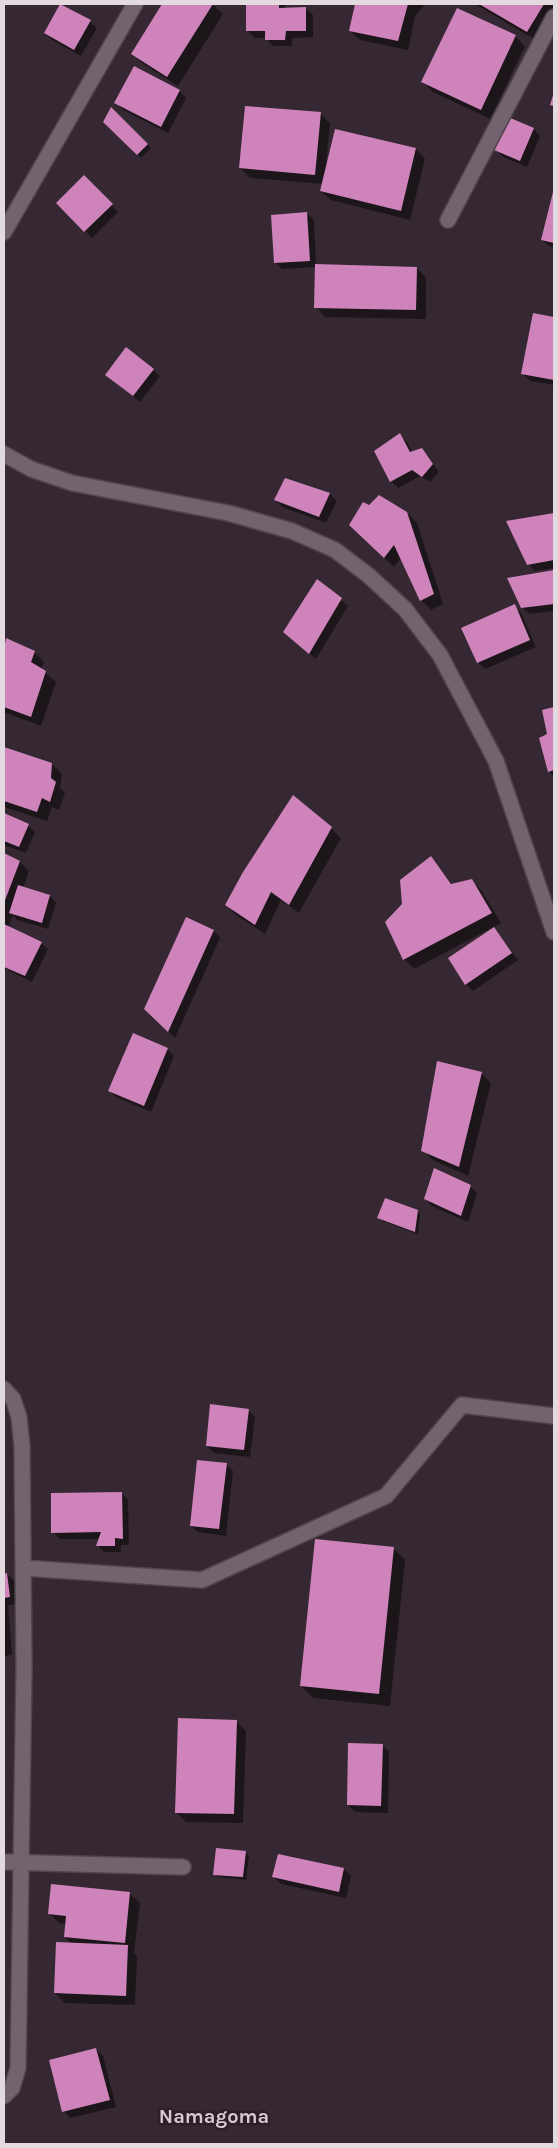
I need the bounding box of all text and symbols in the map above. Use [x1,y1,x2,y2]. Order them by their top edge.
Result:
district label: Namagoma [159,2105,269,2129]

